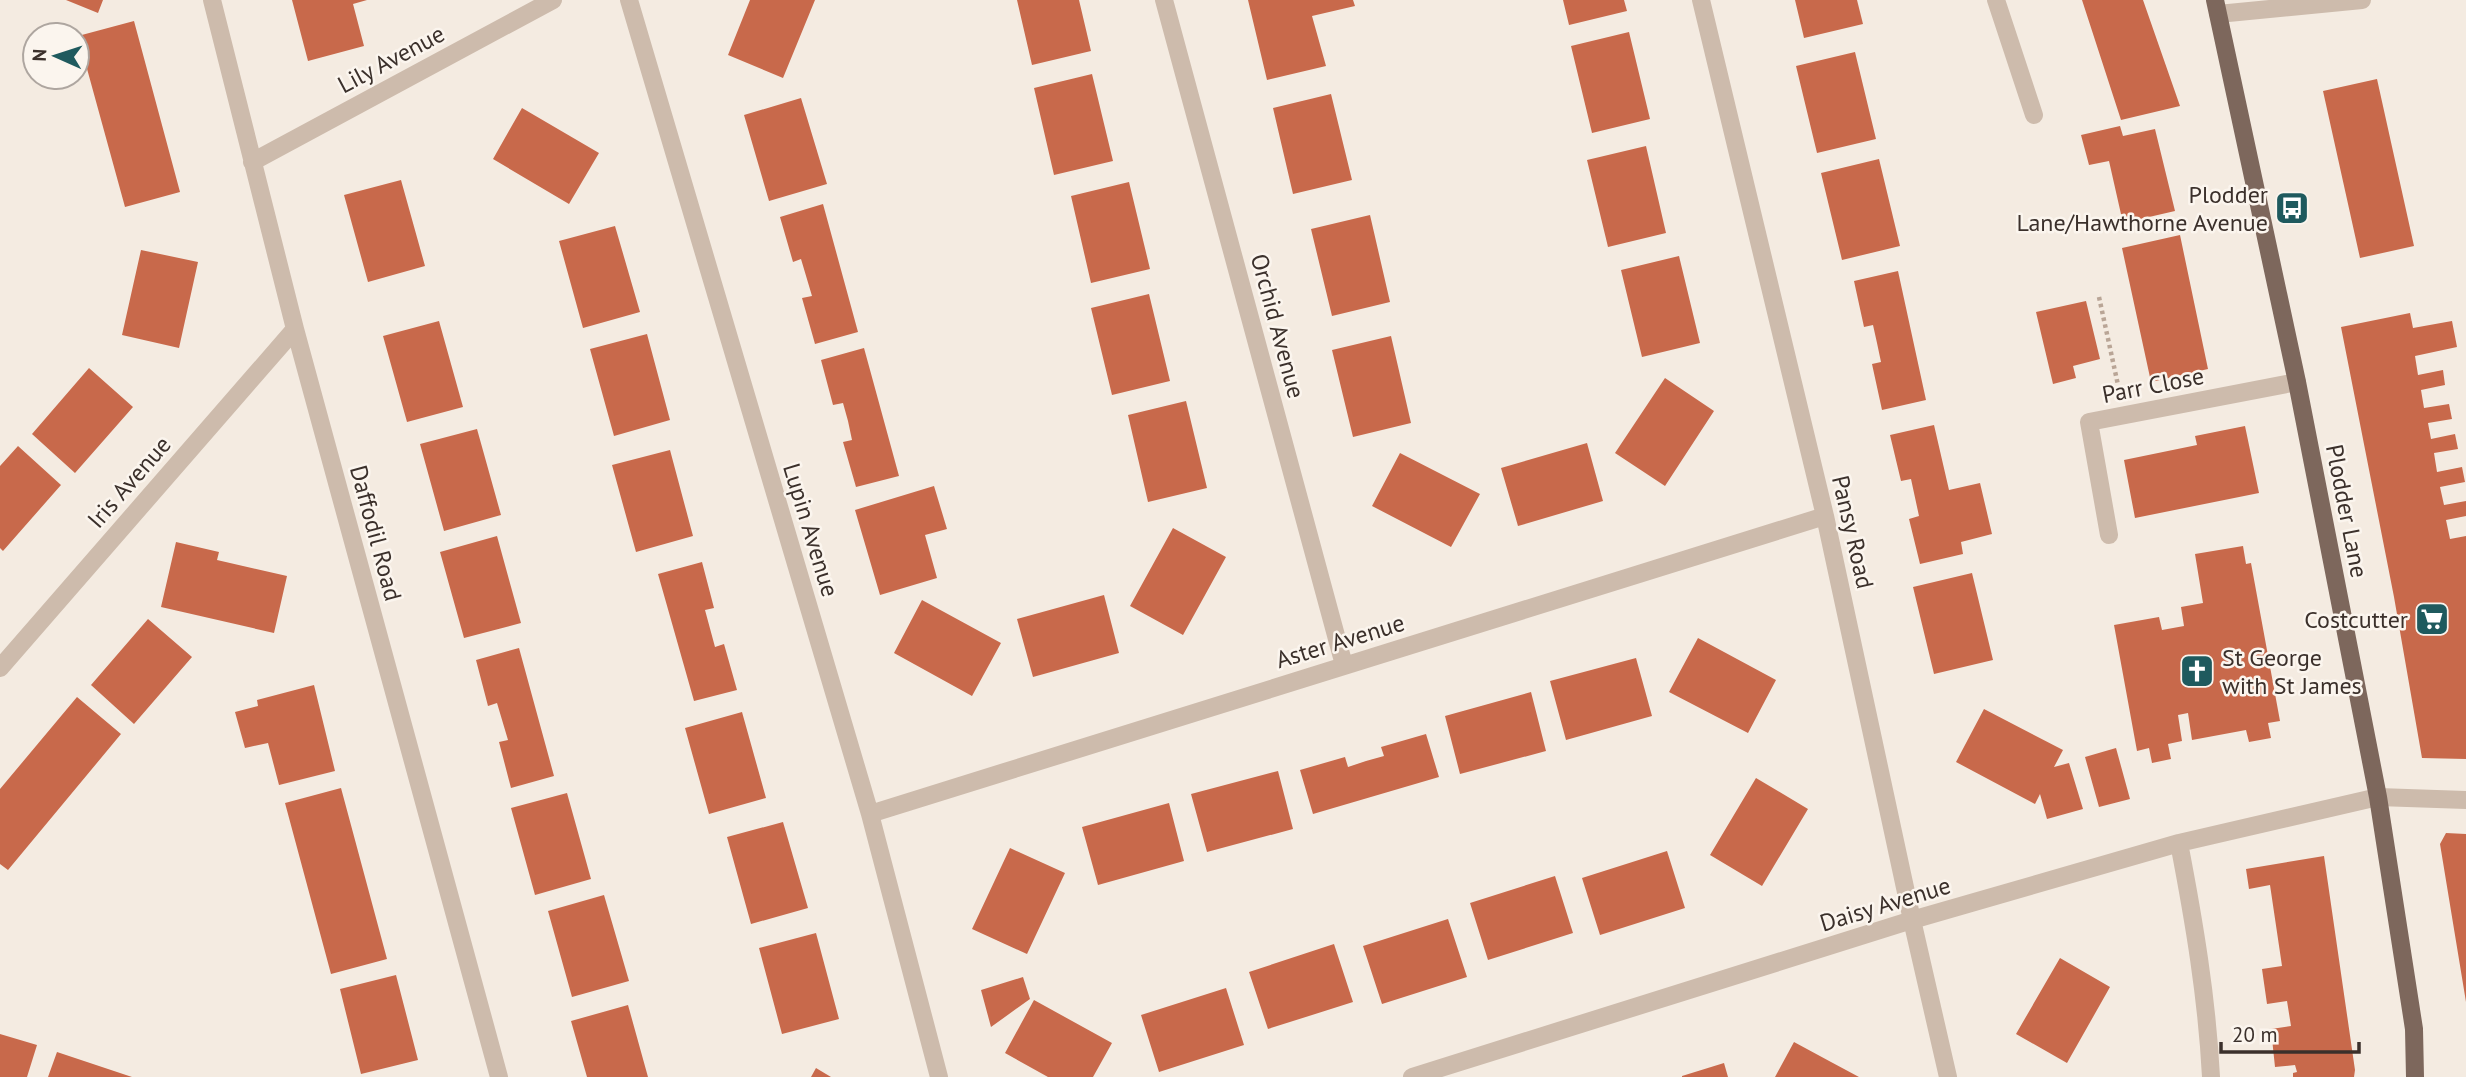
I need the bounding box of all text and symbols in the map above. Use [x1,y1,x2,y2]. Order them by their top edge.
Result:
street label: Lily Avenue [332,18,450,100]
north arrow [21,21,91,91]
text: N [27,48,51,62]
place label: Plodder Lane/Hawthorne Avenue [2016,179,2268,238]
bus stop icon: Plodder Lane/Hawthorne Avenue [2273,189,2311,227]
street label: Orchid Avenue [1244,250,1312,402]
street label: Parr Close [2099,360,2207,410]
street label: Iris Avenue [80,429,178,535]
street label: Plodder Lane [2319,442,2375,580]
street label: Lupin Avenue [776,459,846,601]
street label: Daffodil Road [343,462,409,604]
street label: Pansy Road [1825,472,1881,592]
supermarket icon: Costcutter [2413,600,2451,638]
place label: Costcutter [2304,604,2408,635]
street label: Aster Avenue [1272,607,1408,675]
place label: St George with St James [2222,642,2362,701]
church icon: St George with St James [2178,652,2216,690]
street label: Daisy Avenue [1816,869,1954,939]
scale bar [2221,1010,2359,1054]
text: 20 m [2232,1021,2278,1048]

